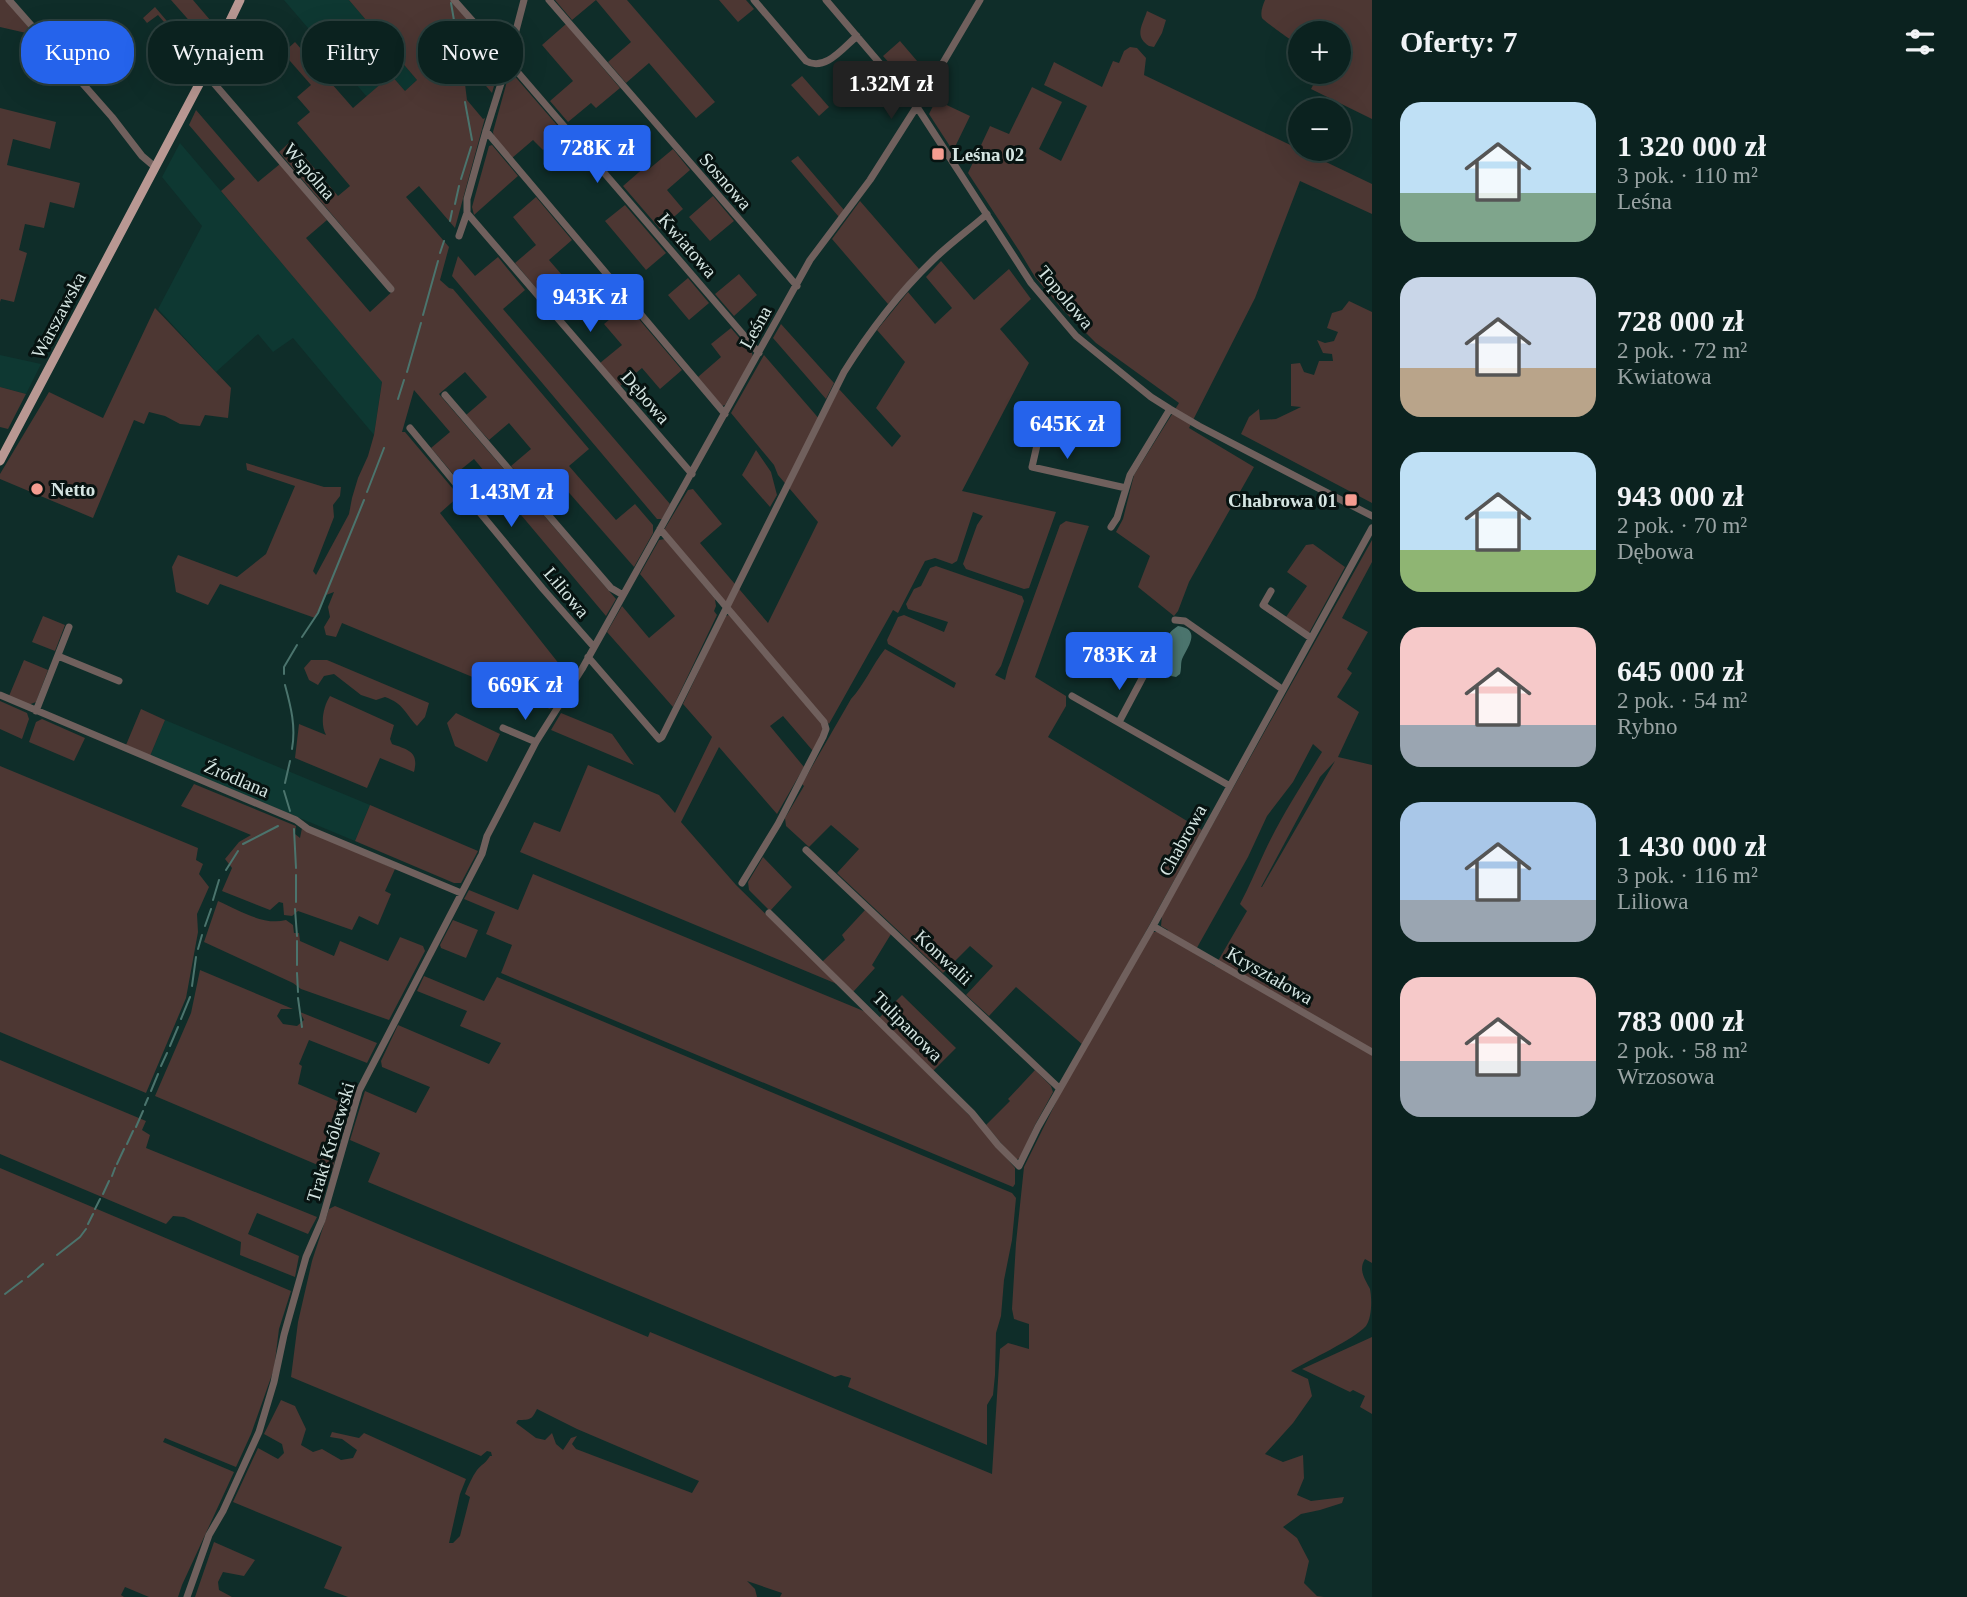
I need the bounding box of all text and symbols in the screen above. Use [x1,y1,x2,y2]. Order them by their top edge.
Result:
chip: Kupno [21,21,134,84]
chip: Wynajem [148,21,288,84]
chip: Filtry [302,21,404,84]
chip: Nowe [418,21,523,84]
map controls [1288,21,1351,161]
button: + [1288,21,1351,84]
icon: filters [1901,23,1939,61]
text: Oferty: 7 [1400,25,1517,58]
pin: 1.32M zł [819,61,963,121]
text: 1.32M zł [849,71,933,96]
button: − [1288,98,1351,161]
pin: 728K zł [532,125,662,185]
text: 1 320 000 zł [1617,129,1766,162]
icon: home [1456,130,1540,214]
text: 728K zł [560,135,634,160]
street label: Wspólna [280,139,340,204]
place label: Leśna 02 [952,144,1024,165]
marker: Leśna 02 [930,146,946,162]
street label: Sosnowa [695,149,756,215]
text: 3 pok. · 110 m² [1617,163,1758,188]
text: Leśna [1617,189,1672,214]
street label: Kwiatowa [654,209,722,282]
street label: Topolowa [1033,262,1098,334]
street label: Warszawska [27,268,90,362]
pin: 943K zł [525,274,655,334]
text: 943K zł [553,284,627,309]
street label: Leśna [735,302,776,352]
text: 728 000 zł [1617,304,1744,337]
icon: home [1456,305,1540,389]
text: 2 pok. · 72 m² [1617,338,1747,363]
text: Kwiatowa [1617,364,1712,389]
street label: Dębowa [617,367,675,429]
pin: 645K zł [1002,402,1132,461]
text: 645K zł [1030,411,1104,436]
pin: 1.43M zł [439,470,583,529]
place label: Netto [51,479,95,500]
text: 1.43M zł [469,479,553,504]
text: 943 000 zł [1617,479,1744,512]
icon: home [1456,480,1540,564]
marker: Netto [29,481,45,497]
place label: Chabrowa 01 [1228,490,1337,511]
marker: Chabrowa 01 [1343,492,1359,508]
text: 2 pok. · 70 m² [1617,513,1747,538]
text: Dębowa [1617,539,1694,564]
street label: Liliowa [540,563,594,622]
pin: 783K zł [1054,632,1184,692]
text: 783K zł [1082,642,1156,667]
text: 645 000 zł [1617,654,1744,687]
icon: home [1456,655,1540,739]
pin: 669K zł [460,662,590,722]
text: 669K zł [488,672,562,697]
text: 2 pok. · 54 m² [1617,688,1747,713]
text: Rybno [1617,714,1677,739]
street label: Źródlana [201,755,273,802]
street label: Chabrowa [1154,801,1211,879]
text: 1 430 000 zł [1617,829,1766,862]
icon: home [1456,830,1540,914]
text: 3 pok. · 116 m² [1617,863,1758,888]
text: Liliowa [1617,889,1689,914]
street label: Konwalii [911,926,977,989]
street label: Kryształowa [1223,942,1317,1009]
street label: Tulipanowa [868,987,947,1066]
text: 783 000 zł [1617,1004,1744,1037]
icon: home [1456,1005,1540,1089]
text: 2 pok. · 58 m² [1617,1038,1747,1063]
text: Wrzosowa [1617,1064,1714,1089]
street label: Trakt Królewski [302,1080,359,1205]

